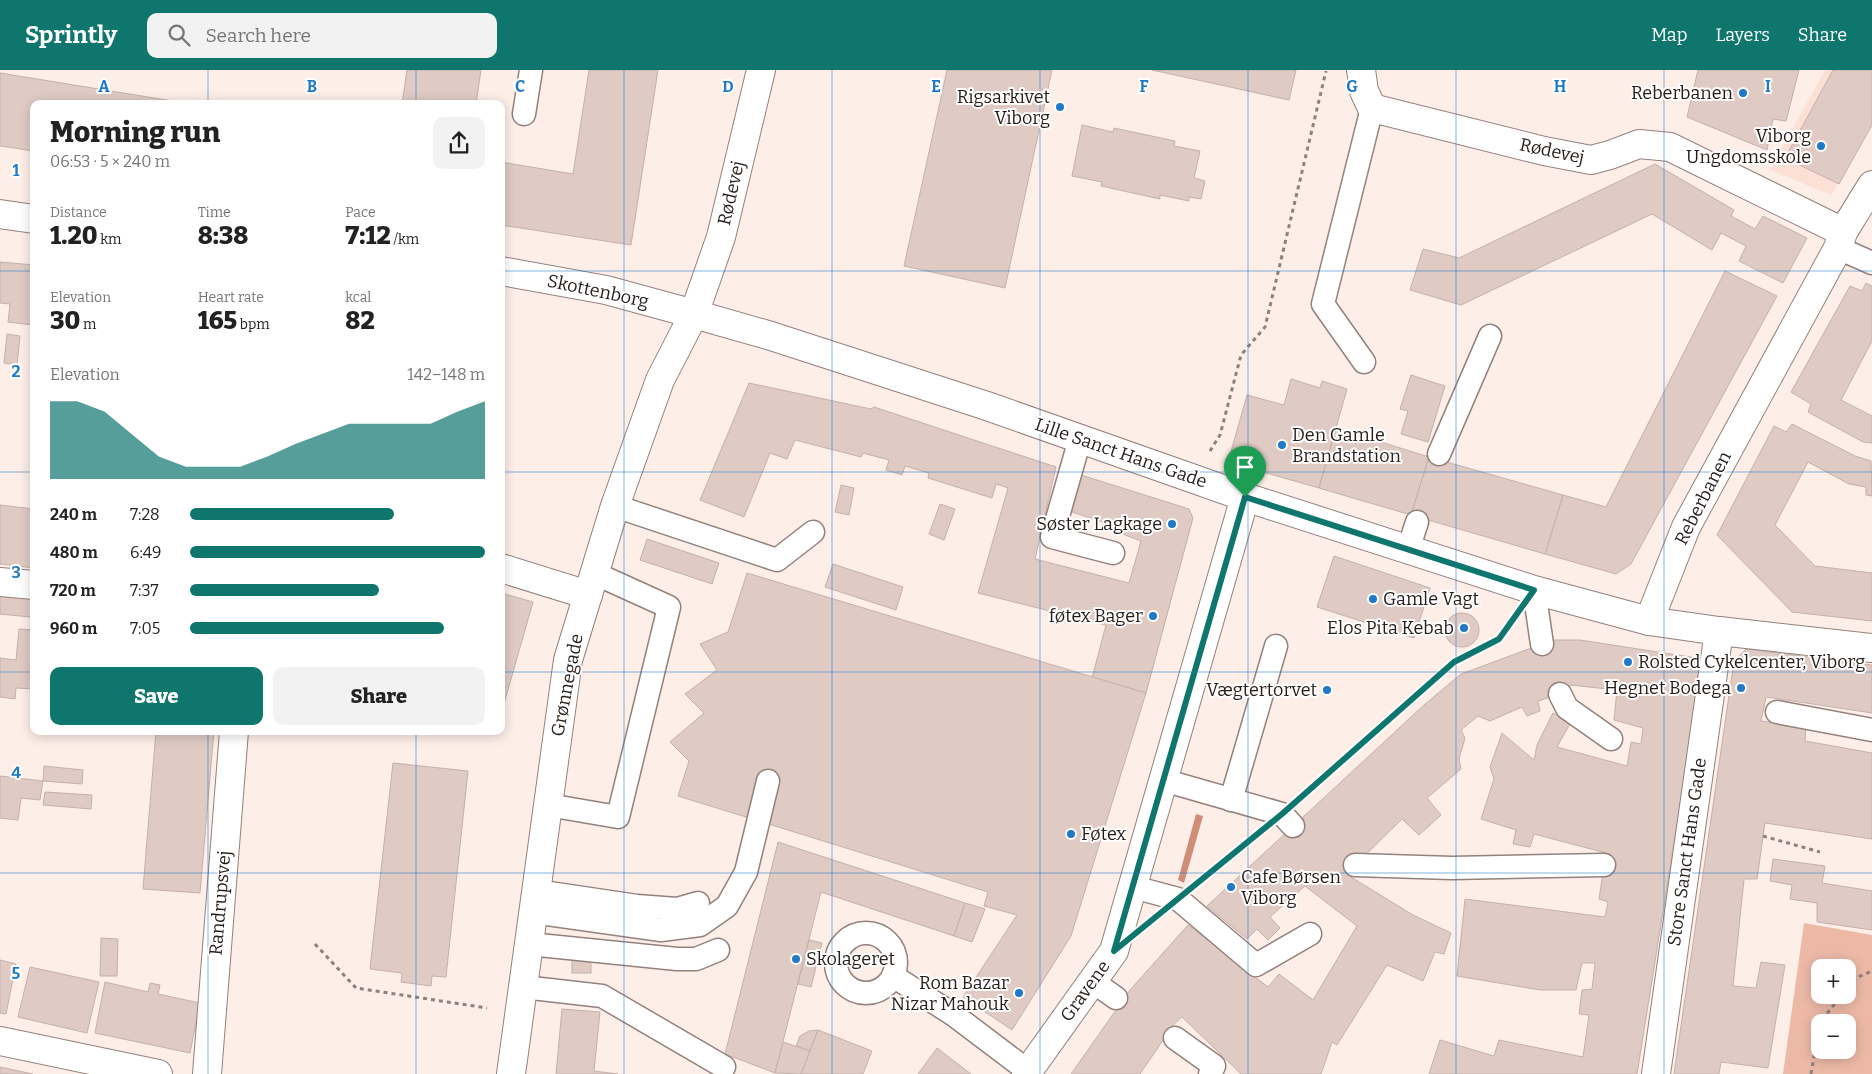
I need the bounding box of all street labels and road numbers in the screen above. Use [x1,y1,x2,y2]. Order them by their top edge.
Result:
street label: Rødevej [1518,133,1586,169]
street label: Rødevej [713,159,749,227]
street label: Skottenborg [545,270,651,312]
street label: Lille Sanct Hans Gade [1032,413,1210,493]
street label: Reberbanen [1670,447,1736,548]
street label: Grønnegade [546,632,588,738]
street label: Store Sanct Hans Gade [1663,757,1711,947]
street label: Randrupsvej [204,850,236,956]
street label: Gravene [1055,956,1115,1026]

